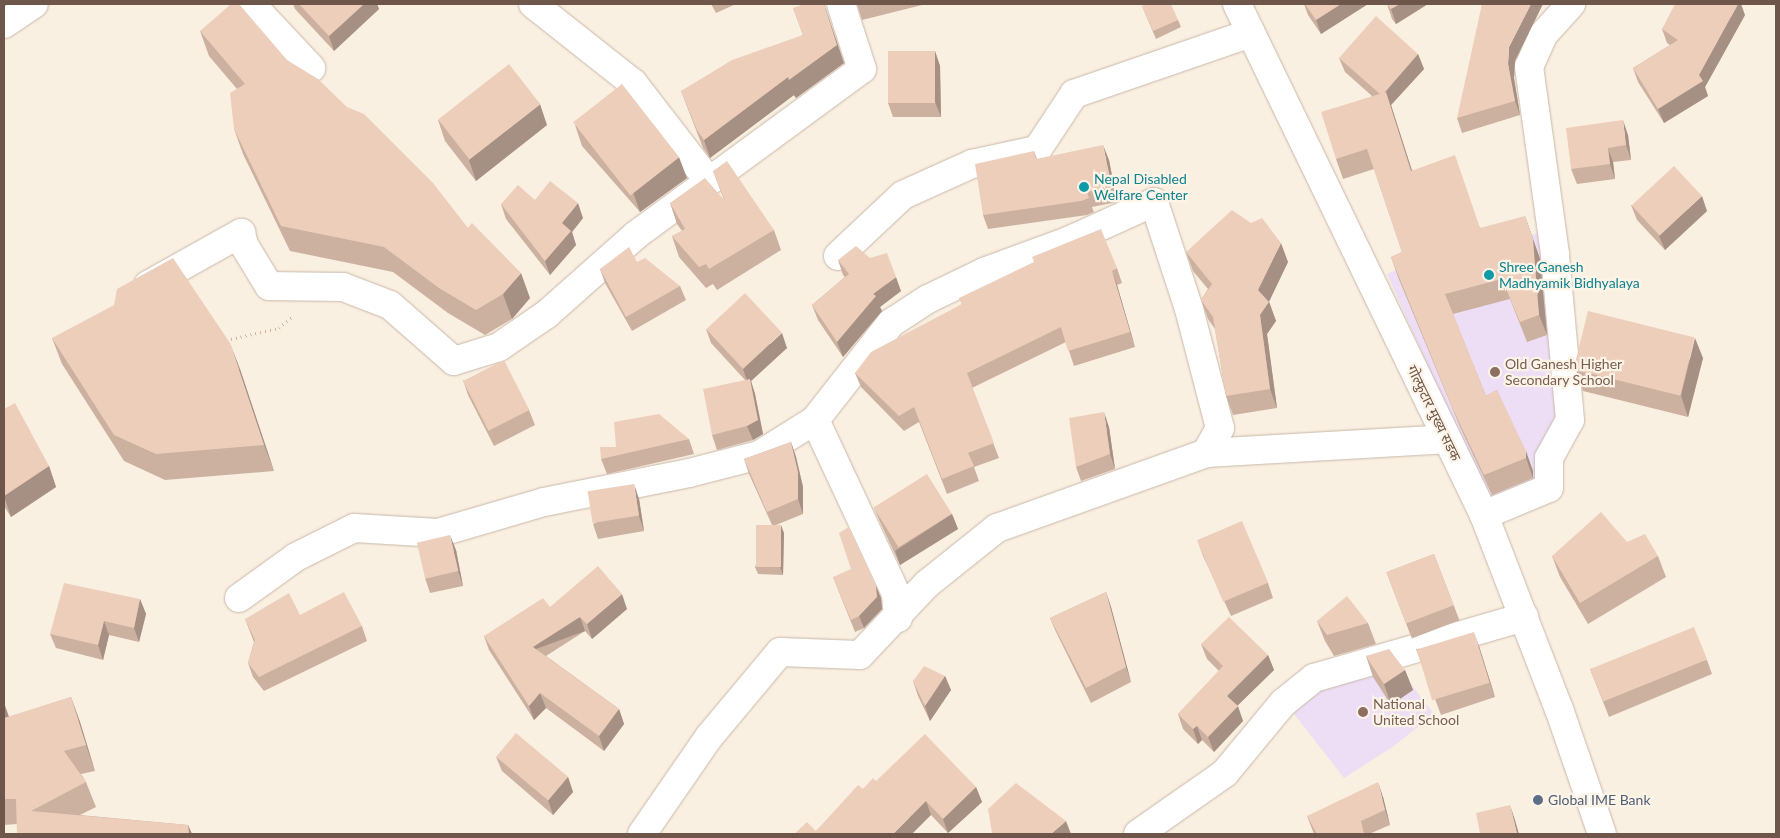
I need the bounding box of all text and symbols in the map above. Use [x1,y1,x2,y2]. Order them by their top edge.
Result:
place label: Nepal Disabled Welfare Center [1094,171,1188,203]
marker: Nepal Disabled Welfare Center [1078,181,1090,193]
place label: Shree Ganesh Madhyamik Bidhyalaya [1499,259,1640,292]
marker: Shree Ganesh Madhyamik Bidhyalaya [1483,269,1495,281]
place label: Old Ganesh Higher Secondary School [1505,356,1622,388]
street label: गोल्फुटार मुख्य सडक [1404,362,1464,464]
marker: Old Ganesh Higher Secondary School [1489,366,1501,378]
place label: National United School [1373,696,1459,729]
marker: National United School [1357,706,1369,718]
place label: Global IME Bank [1548,792,1651,808]
marker: Global IME Bank [1532,794,1544,806]

